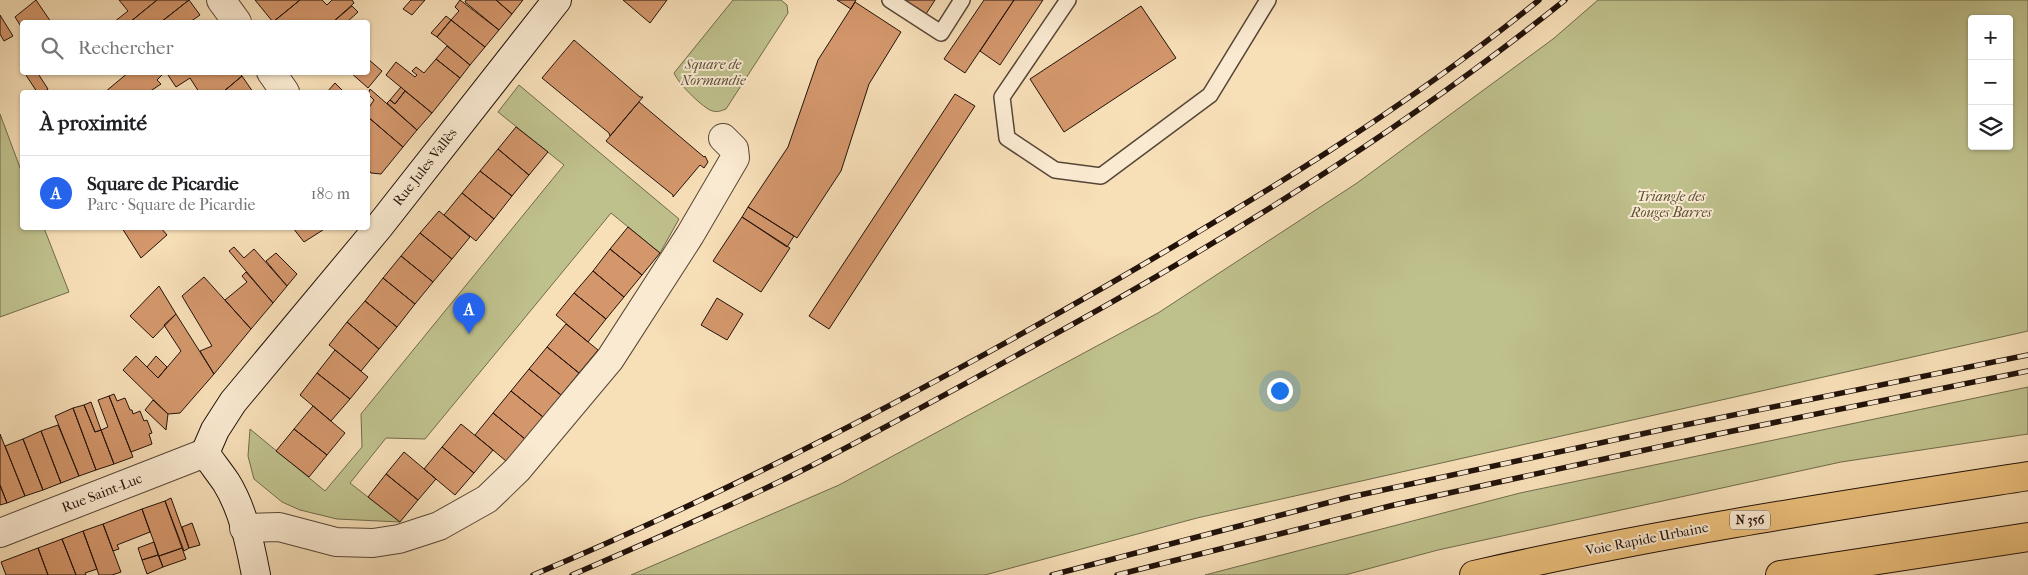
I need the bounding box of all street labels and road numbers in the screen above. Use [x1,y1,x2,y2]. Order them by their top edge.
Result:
street label: Rue Jules Vallès [389,125,461,209]
street label: Rue Saint-Luc [59,470,145,516]
road number: N 356 [1730,510,1770,530]
street label: Voie Rapide Urbaine [1583,519,1710,559]

